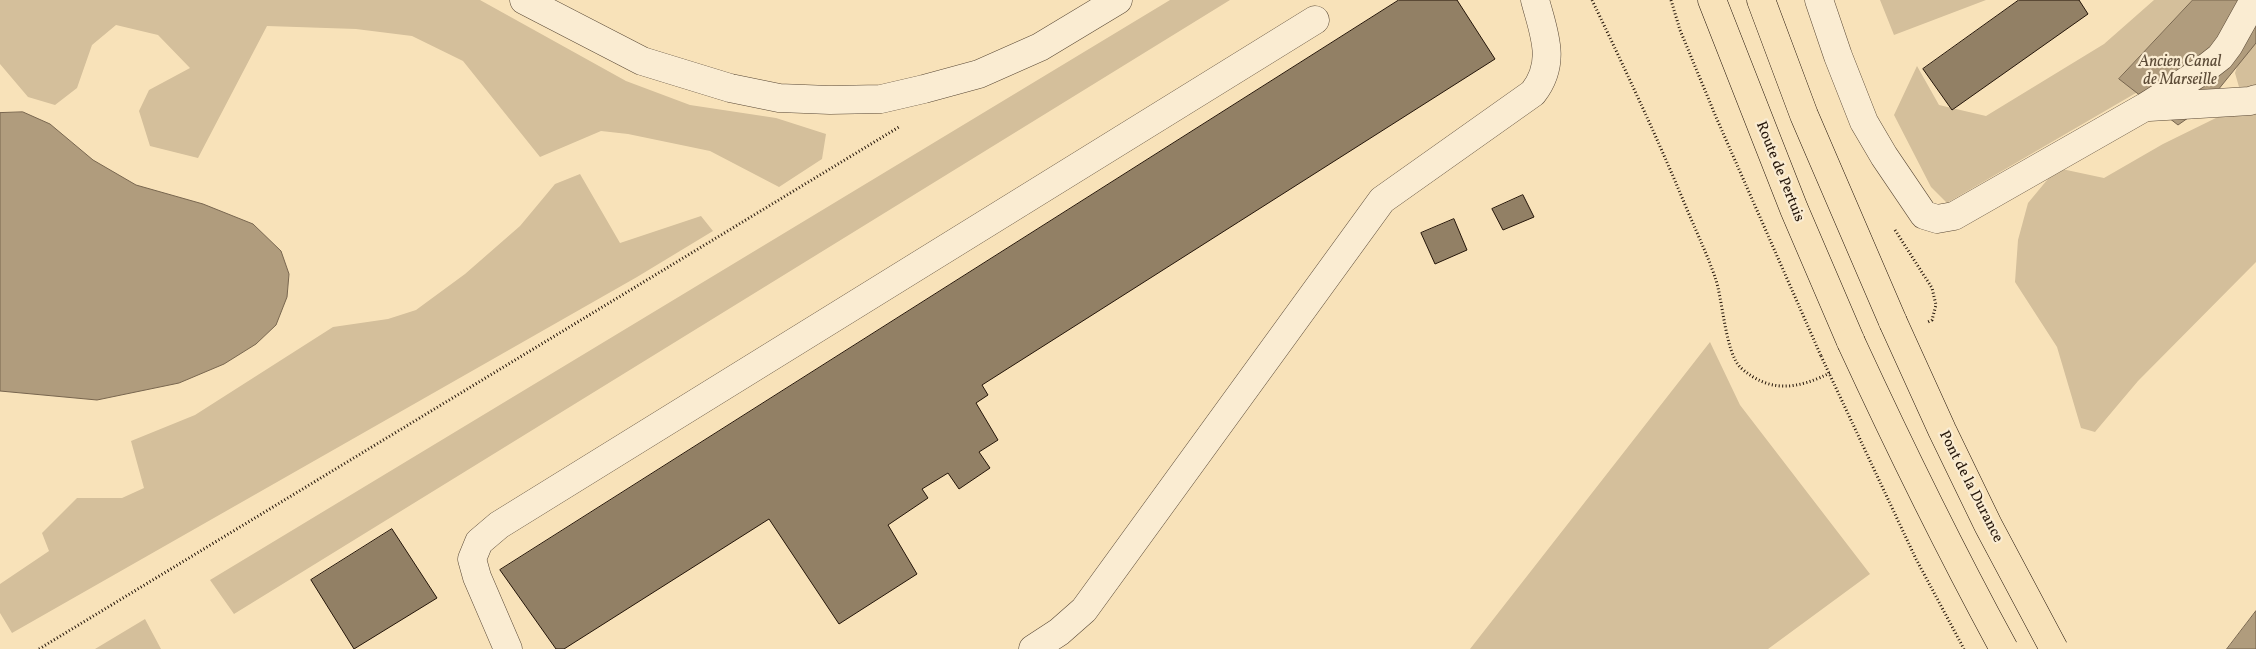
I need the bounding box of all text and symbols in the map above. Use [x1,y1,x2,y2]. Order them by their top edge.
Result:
water label: Ancien Canal de Marseille [2138,53,2222,91]
street label: Route de Pertuis [1751,119,1807,225]
street label: Pont de la Durance [1934,428,2006,546]

